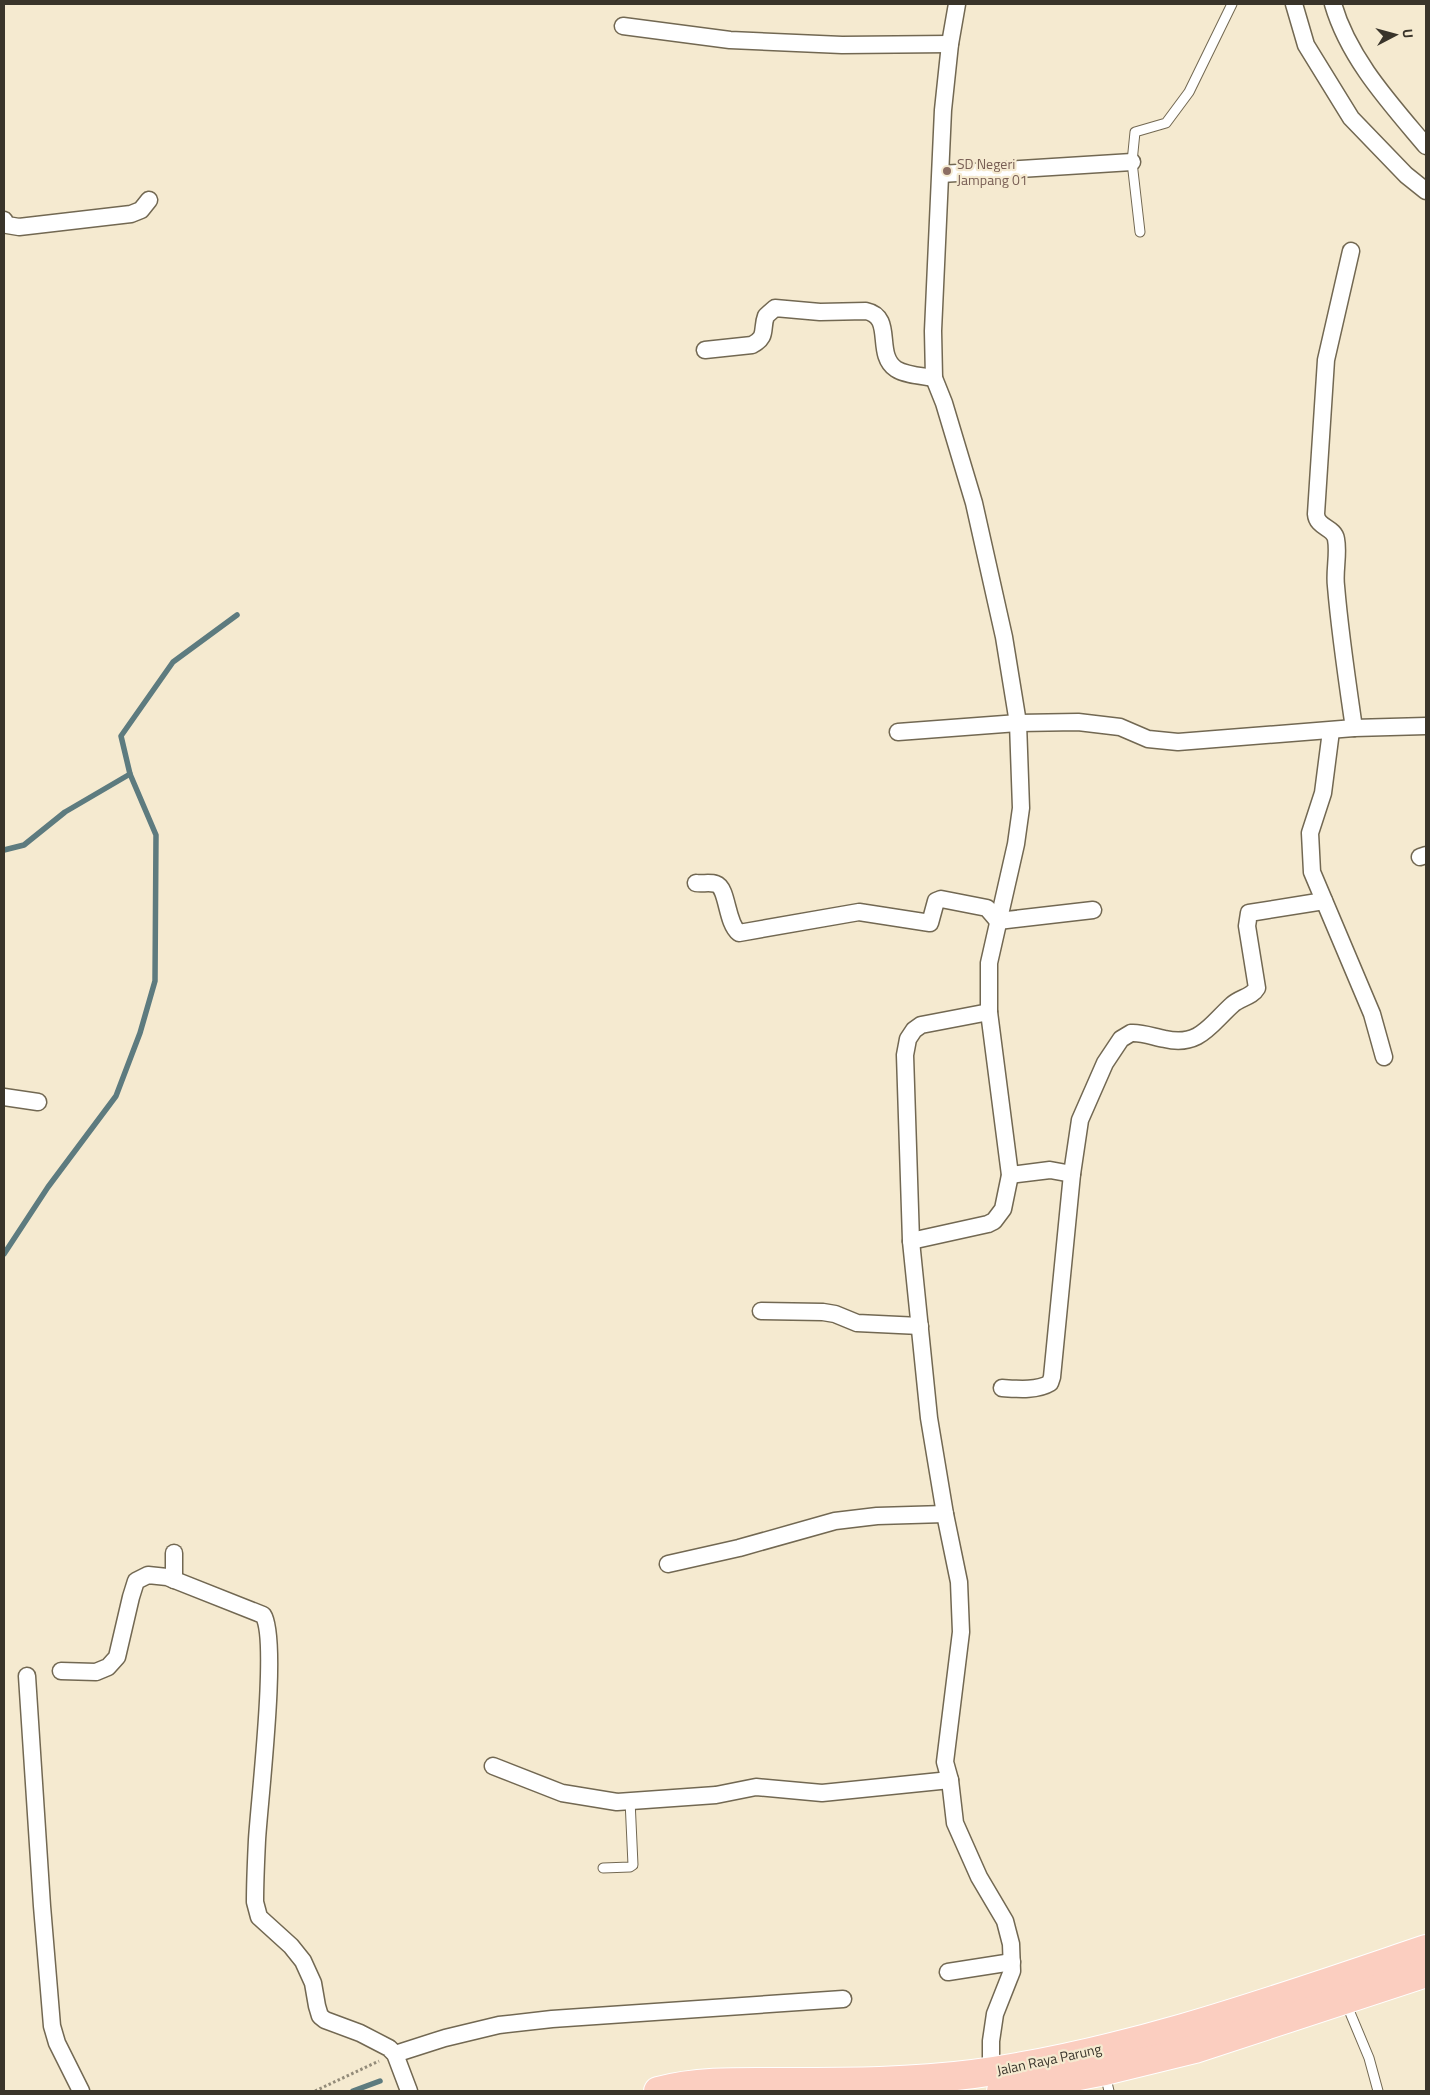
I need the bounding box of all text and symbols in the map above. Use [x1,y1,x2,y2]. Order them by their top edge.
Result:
north arrow [1370,10,1420,60]
text: U [1398,28,1419,39]
place label: SD Negeri Jampang 01 [957,153,1028,190]
marker: SD Negeri Jampang 01 [941,165,953,177]
street label: Jalan Raya Parung [995,2038,1103,2080]

